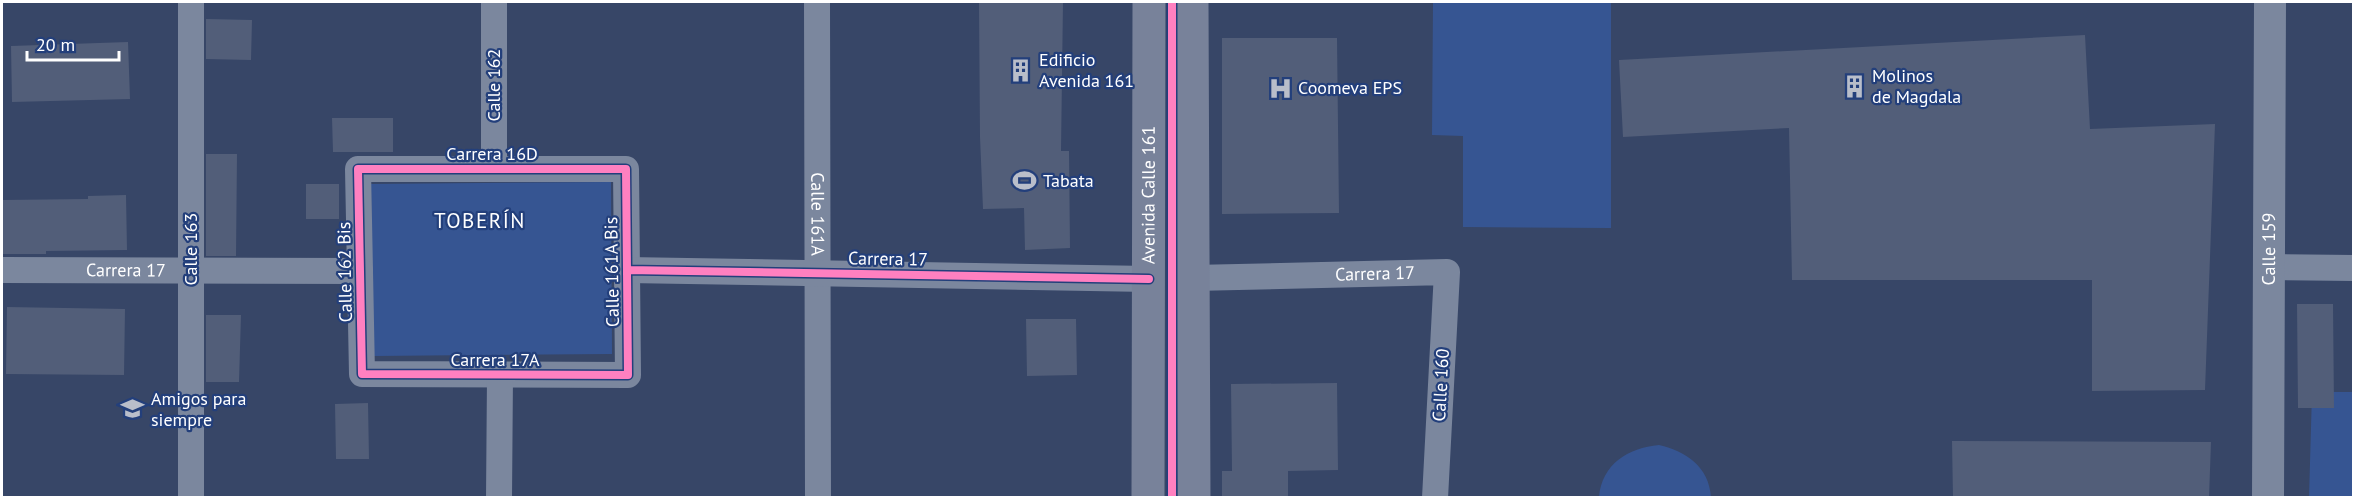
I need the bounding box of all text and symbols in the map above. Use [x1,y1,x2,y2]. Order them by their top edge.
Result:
scale bar [27,24,118,62]
text: 20 m [36,33,75,56]
place label: Edificio Avenida 161 [1039,48,1134,92]
street label: Calle 162 [482,49,505,121]
building icon: Edificio Avenida 161 [1008,57,1034,83]
place label: Molinos de Magdala [1872,64,1961,108]
building icon: Molinos de Magdala [1841,73,1867,99]
hospital icon: Coomeva EPS [1267,75,1293,101]
place label: Coomeva EPS [1298,76,1402,99]
street label: Avenida Calle 161 [1136,126,1160,264]
street label: Carrera 16D [446,142,538,165]
sports icon: Tabata [1012,168,1038,194]
place label: Tabata [1043,169,1094,192]
street label: Calle 161A [806,172,830,256]
district label: TOBERÍN [434,207,526,234]
street label: Calle 163 [179,213,202,285]
street label: Calle 159 [2257,213,2280,285]
street label: Calle 161A Bis [599,217,624,327]
street label: Calle 162 Bis [332,222,357,322]
street label: Carrera 17 [848,246,928,271]
street label: Carrera 17 [86,258,166,281]
street label: Carrera 17 [1335,261,1415,286]
street label: Carrera 17A [450,348,540,371]
street label: Calle 160 [1427,348,1454,422]
place label: Amigos para siempre [151,387,246,431]
school or university icon: Amigos para siempre [120,396,146,422]

